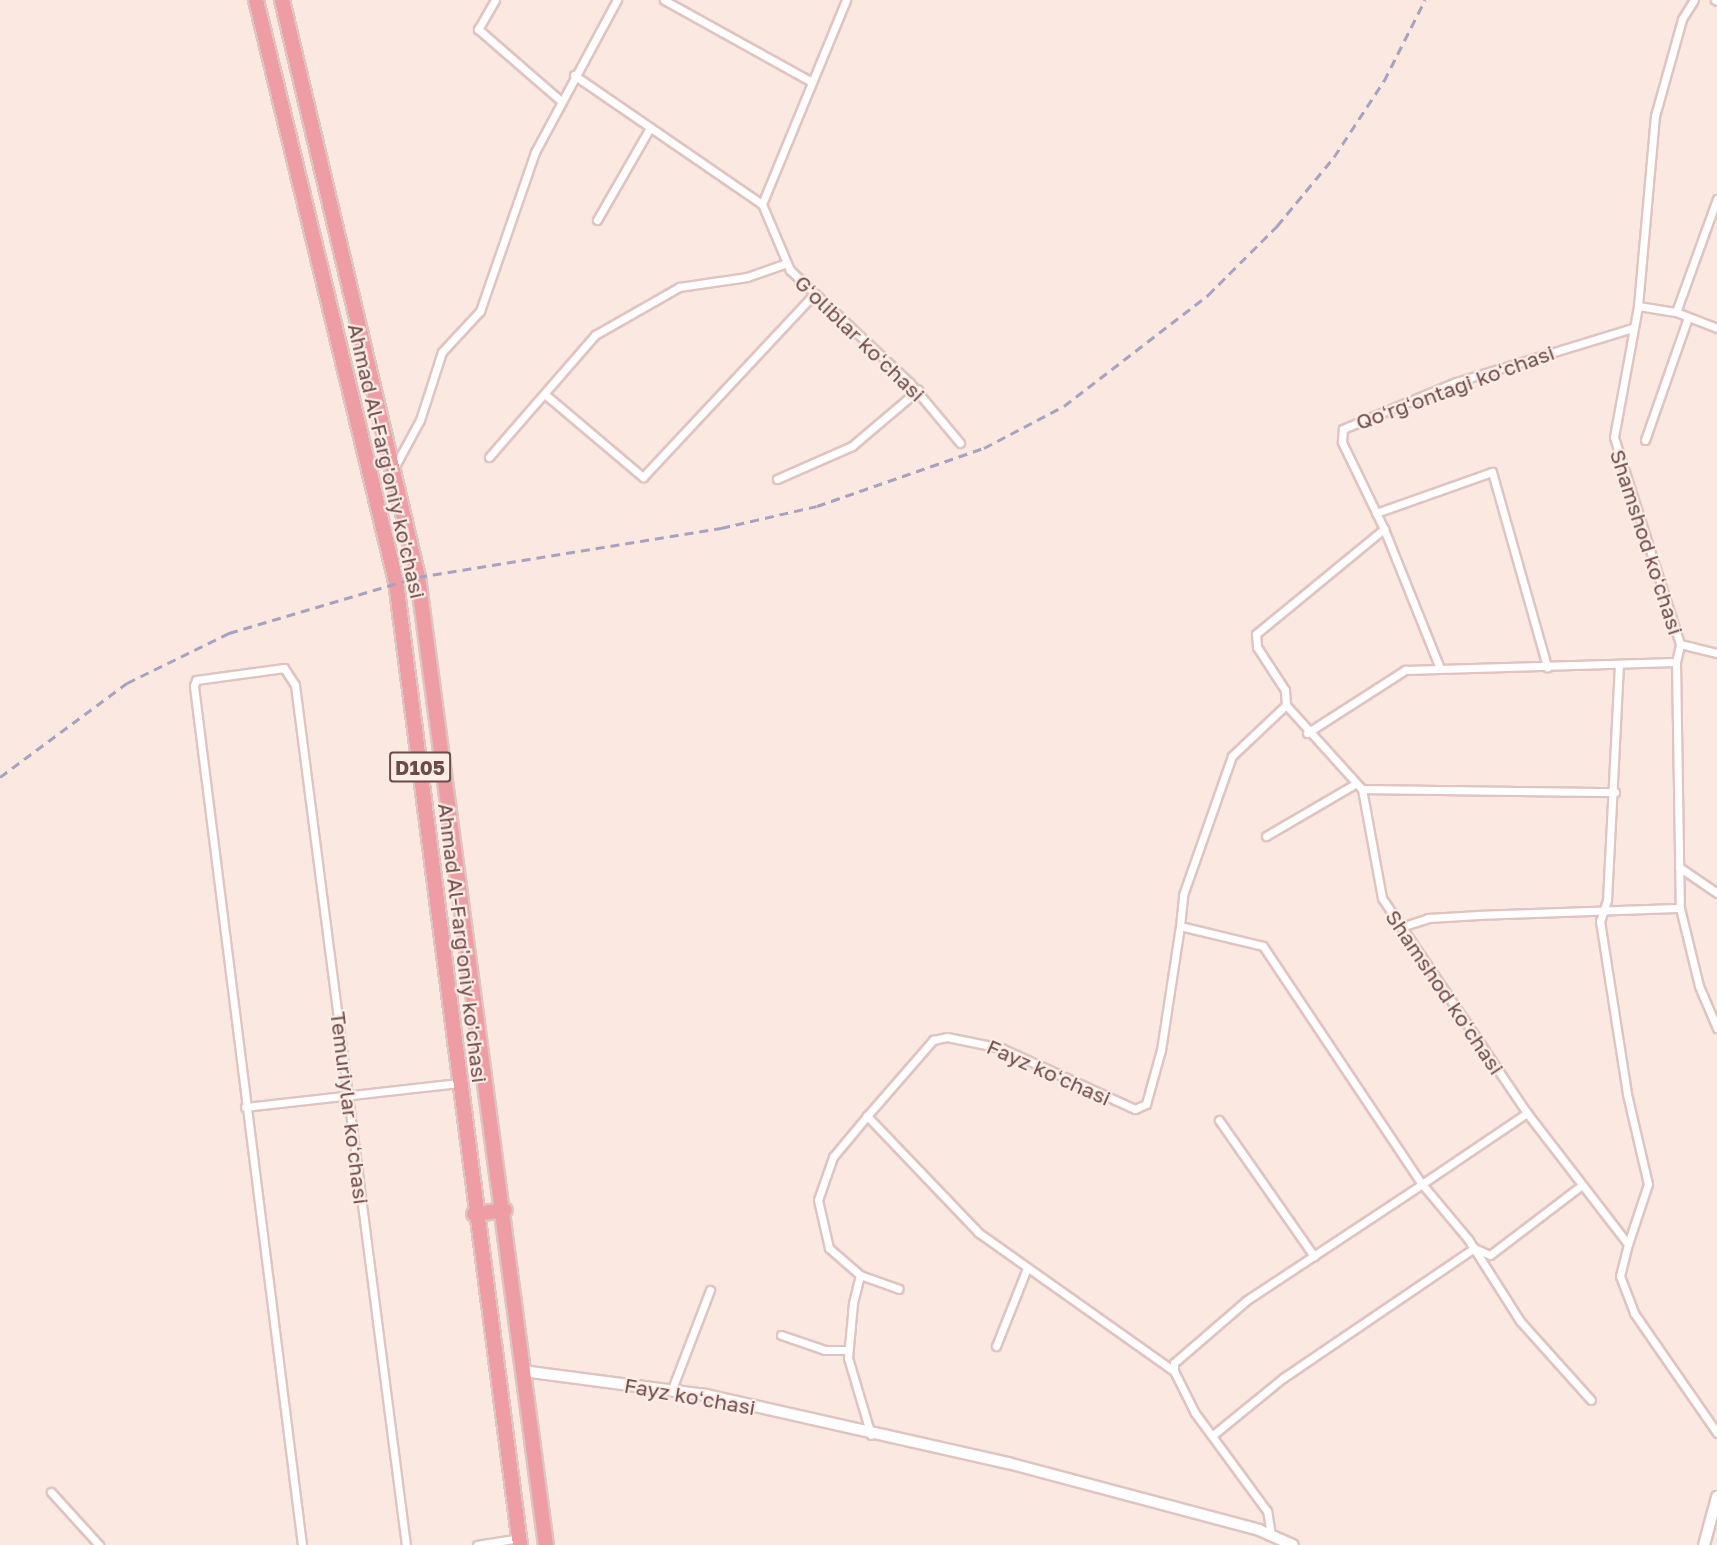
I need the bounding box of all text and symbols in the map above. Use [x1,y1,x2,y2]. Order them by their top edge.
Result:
street label: Gʻoliblar koʻchasi [790,270,930,406]
street label: Ahmad Al-Farg'oniy ko'chasi [343,321,431,601]
street label: Qoʻrgʻontagi koʻchasi [1352,339,1558,435]
street label: Shamshod koʻchasi [1605,446,1689,638]
road number: D105 [388,750,452,784]
street label: Ahmad Al-Farg'oniy ko'chasi [433,802,493,1084]
street label: Shamshod koʻchasi [1381,905,1509,1079]
street label: Temuriylar koʻchasi [326,1010,374,1206]
street label: Fayz koʻchasi [983,1033,1115,1111]
street label: Fayz koʻchasi [622,1372,758,1420]

